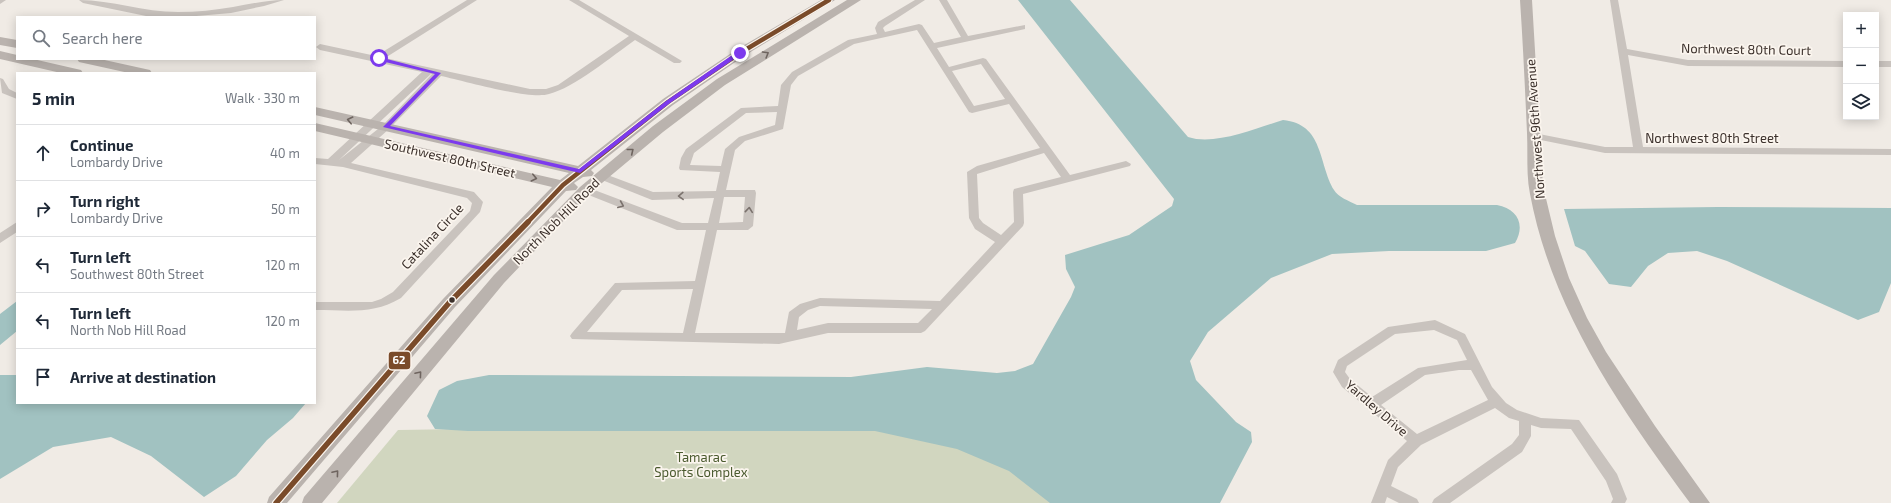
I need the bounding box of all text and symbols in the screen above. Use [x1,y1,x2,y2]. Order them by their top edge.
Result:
map controls [1843,12,1879,120]
button: + [1843,12,1879,48]
search box [16,16,316,60]
icon: search [30,27,52,49]
text: Search here [62,29,143,47]
street label: Northwest 80th Court [1681,40,1811,58]
route end [731,44,749,62]
button: − [1843,48,1879,84]
route start [370,49,388,67]
one-way arrow [762,51,769,59]
street label: Northwest 96th Avenue [1522,59,1548,199]
button: layers [1843,84,1879,120]
text: 5 min [32,88,75,108]
text: Walk · 330 m [225,90,300,106]
one-way arrow [347,116,353,124]
street label: Northwest 80th Street [1645,130,1779,146]
street label: Southwest 80th Street [383,135,517,181]
text: Continue [70,136,133,154]
icon: ahead [32,142,54,164]
text: 40 m [270,145,300,161]
one-way arrow [626,149,633,156]
text: Lombardy Drive [70,154,163,170]
one-way arrow [530,173,537,182]
street label: North Nob Hill Road [509,174,603,268]
one-way arrow [678,191,684,200]
text: Turn right [70,192,140,210]
icon: right [32,198,54,220]
street label: Catalina Circle [397,200,467,272]
one-way arrow [617,200,624,208]
text: 50 m [271,201,300,217]
one-way arrow [745,207,754,213]
text: Lombardy Drive [70,210,163,226]
text: Turn left [70,248,131,266]
icon: left [32,254,54,276]
text: 120 m [265,257,300,273]
text: Southwest 80th Street [70,266,204,282]
unlabelled marker [447,295,457,305]
text: Turn left [70,304,131,322]
icon: left [32,310,54,332]
text: 120 m [265,313,300,329]
text: North Nob Hill Road [70,322,186,338]
line badge: 62 [388,351,411,370]
text: 62 [393,353,405,366]
icon: arrive [32,366,54,388]
text: Arrive at destination [70,368,216,386]
one-way arrow [415,371,422,378]
street label: Yardley Drive [1343,377,1412,439]
park label: Tamarac Sports Complex [654,449,748,480]
one-way arrow [331,471,338,478]

